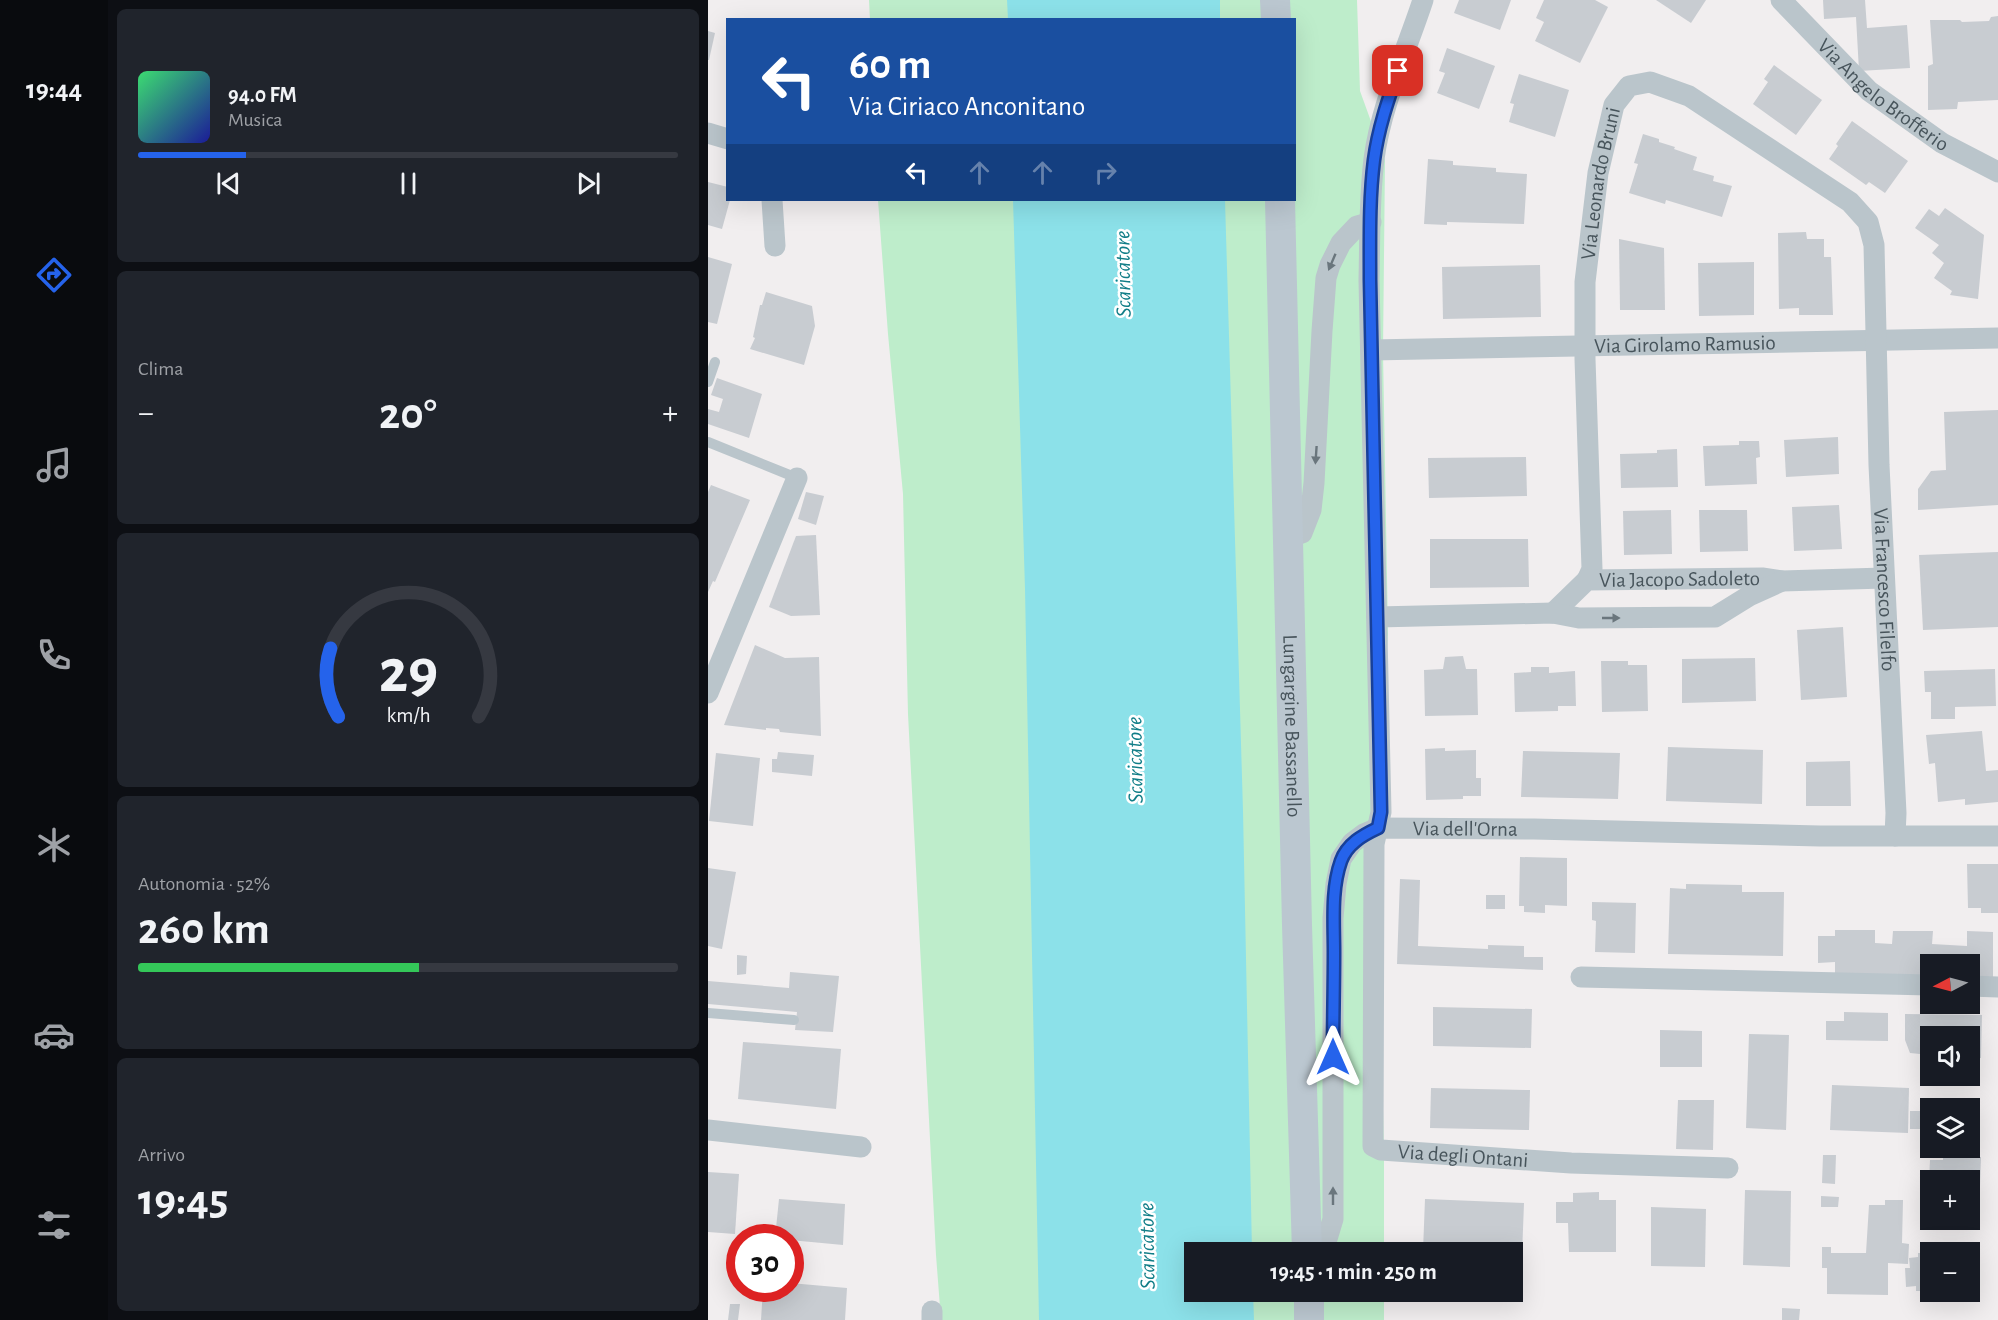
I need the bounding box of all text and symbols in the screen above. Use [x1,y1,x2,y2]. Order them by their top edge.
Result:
street label: Via Angelo Brofferio [1813,35,1952,155]
icon: left [750,42,828,120]
text: 60 m [849,44,931,86]
pin [1372,45,1423,96]
icon: arrive [1381,54,1414,87]
text: 19:44 [26,76,82,103]
text: 94.0 FM [228,84,297,106]
text: Via Ciriaco Anconitano [849,93,1085,120]
street label: Via Leonardo Bruni [1578,105,1624,261]
text: Musica [228,110,283,130]
icon: left [900,156,933,189]
icon: ahead [963,156,996,189]
icon: ahead [1026,156,1059,189]
icon: right [1089,156,1122,189]
icon: previous [212,167,245,200]
icon: pause [392,167,425,200]
icon: next [572,167,605,200]
water label: Scaricatore [1111,230,1135,318]
one-way arrow [1327,253,1336,271]
icon: directions [33,254,75,296]
street label: Via Girolamo Ramusio [1594,332,1776,357]
text: Clima [138,359,183,379]
text: 20° [379,392,437,437]
text: − [138,397,154,430]
text: + [662,397,678,430]
icon: music [33,444,75,486]
one-way arrow [1311,446,1321,465]
street label: Via Francesco Filelfo [1870,507,1899,672]
street label: Via Jacopo Sadoleto [1599,568,1760,591]
one-way arrow [1602,613,1621,623]
icon: phone [33,634,75,676]
street label: Lungargine Bassanello [1279,634,1304,818]
text: 29 [378,641,438,703]
text: km/h [386,705,430,726]
water label: Scaricatore [1123,716,1147,804]
street label: Via dell'Orna [1413,818,1518,840]
icon: climate [33,824,75,866]
text: Autonomia · 52% [138,874,270,894]
text: 260 km [138,907,270,952]
north arrow [1920,954,1980,1014]
map controls [1920,954,1980,1302]
icon: car [33,1014,75,1056]
position arrow [1301,1025,1365,1089]
button: sound [1920,1026,1980,1086]
button: layers [1920,1098,1980,1158]
street label: Via degli Ontani [1397,1141,1529,1171]
text: Arrivo [138,1145,185,1165]
button: + [1920,1170,1980,1230]
text: 19:45 [138,1178,228,1223]
one-way arrow [1328,1186,1338,1205]
water label: Scaricatore [1135,1202,1159,1290]
icon: filters [33,1204,75,1246]
speed limit sign: 30 [726,1224,804,1302]
button: − [1920,1242,1980,1302]
text: 19:45 · 1 min · 250 m [1270,1261,1437,1283]

